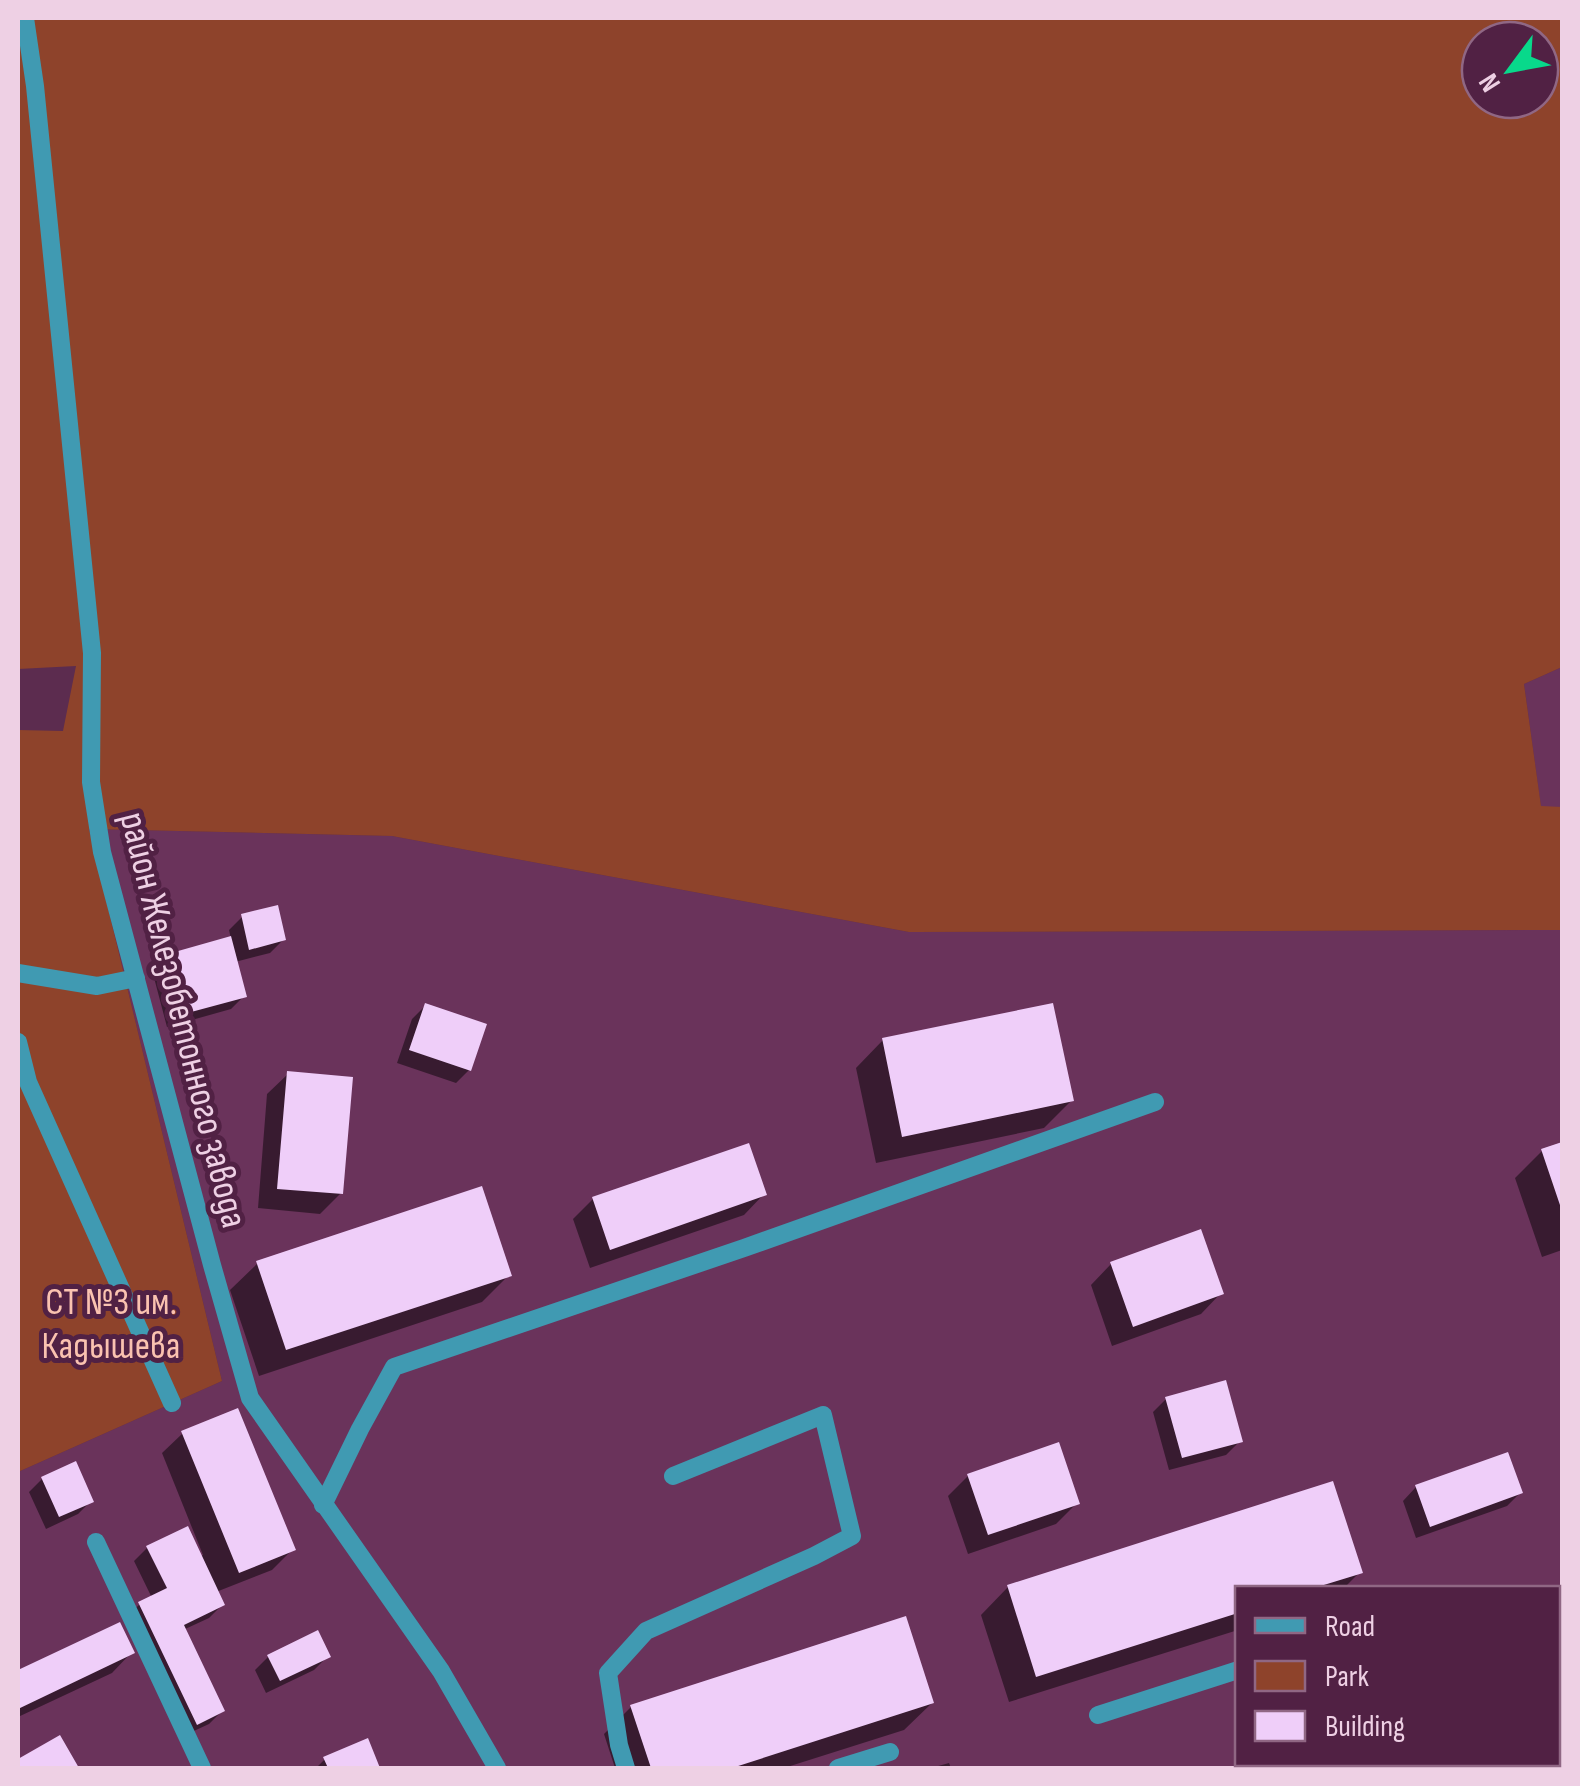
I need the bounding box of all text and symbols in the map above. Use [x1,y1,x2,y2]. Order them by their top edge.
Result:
north arrow [1460,20,1560,120]
text: N [1472,67,1508,98]
street label: район Железобетонного завода [110,808,256,1232]
park label: СТ №3 им. Кадышева [42,1280,180,1369]
legend [1235,1586,1560,1766]
text: Road [1325,1609,1375,1645]
text: Park [1325,1659,1369,1695]
text: Building [1325,1709,1405,1745]

